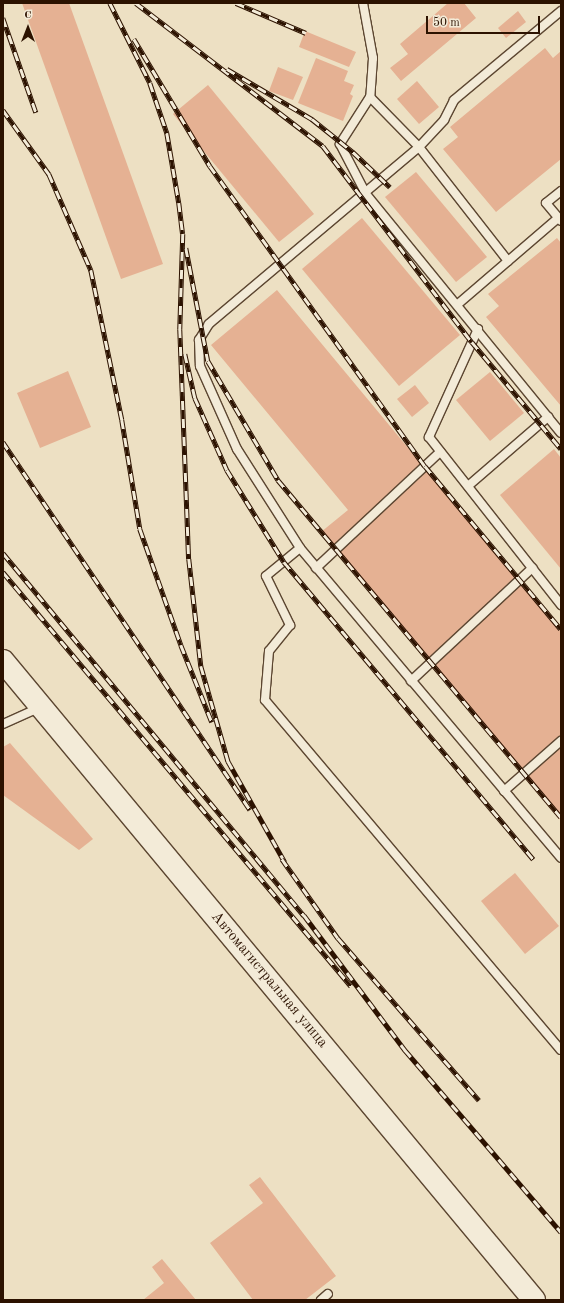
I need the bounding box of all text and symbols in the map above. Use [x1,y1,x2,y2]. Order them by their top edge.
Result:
north arrow [8,8,48,48]
scale bar [428,8,542,34]
text: С [24,10,32,21]
text: 50 m [433,17,460,29]
street label: Автомагистральная улица [207,908,331,1052]

